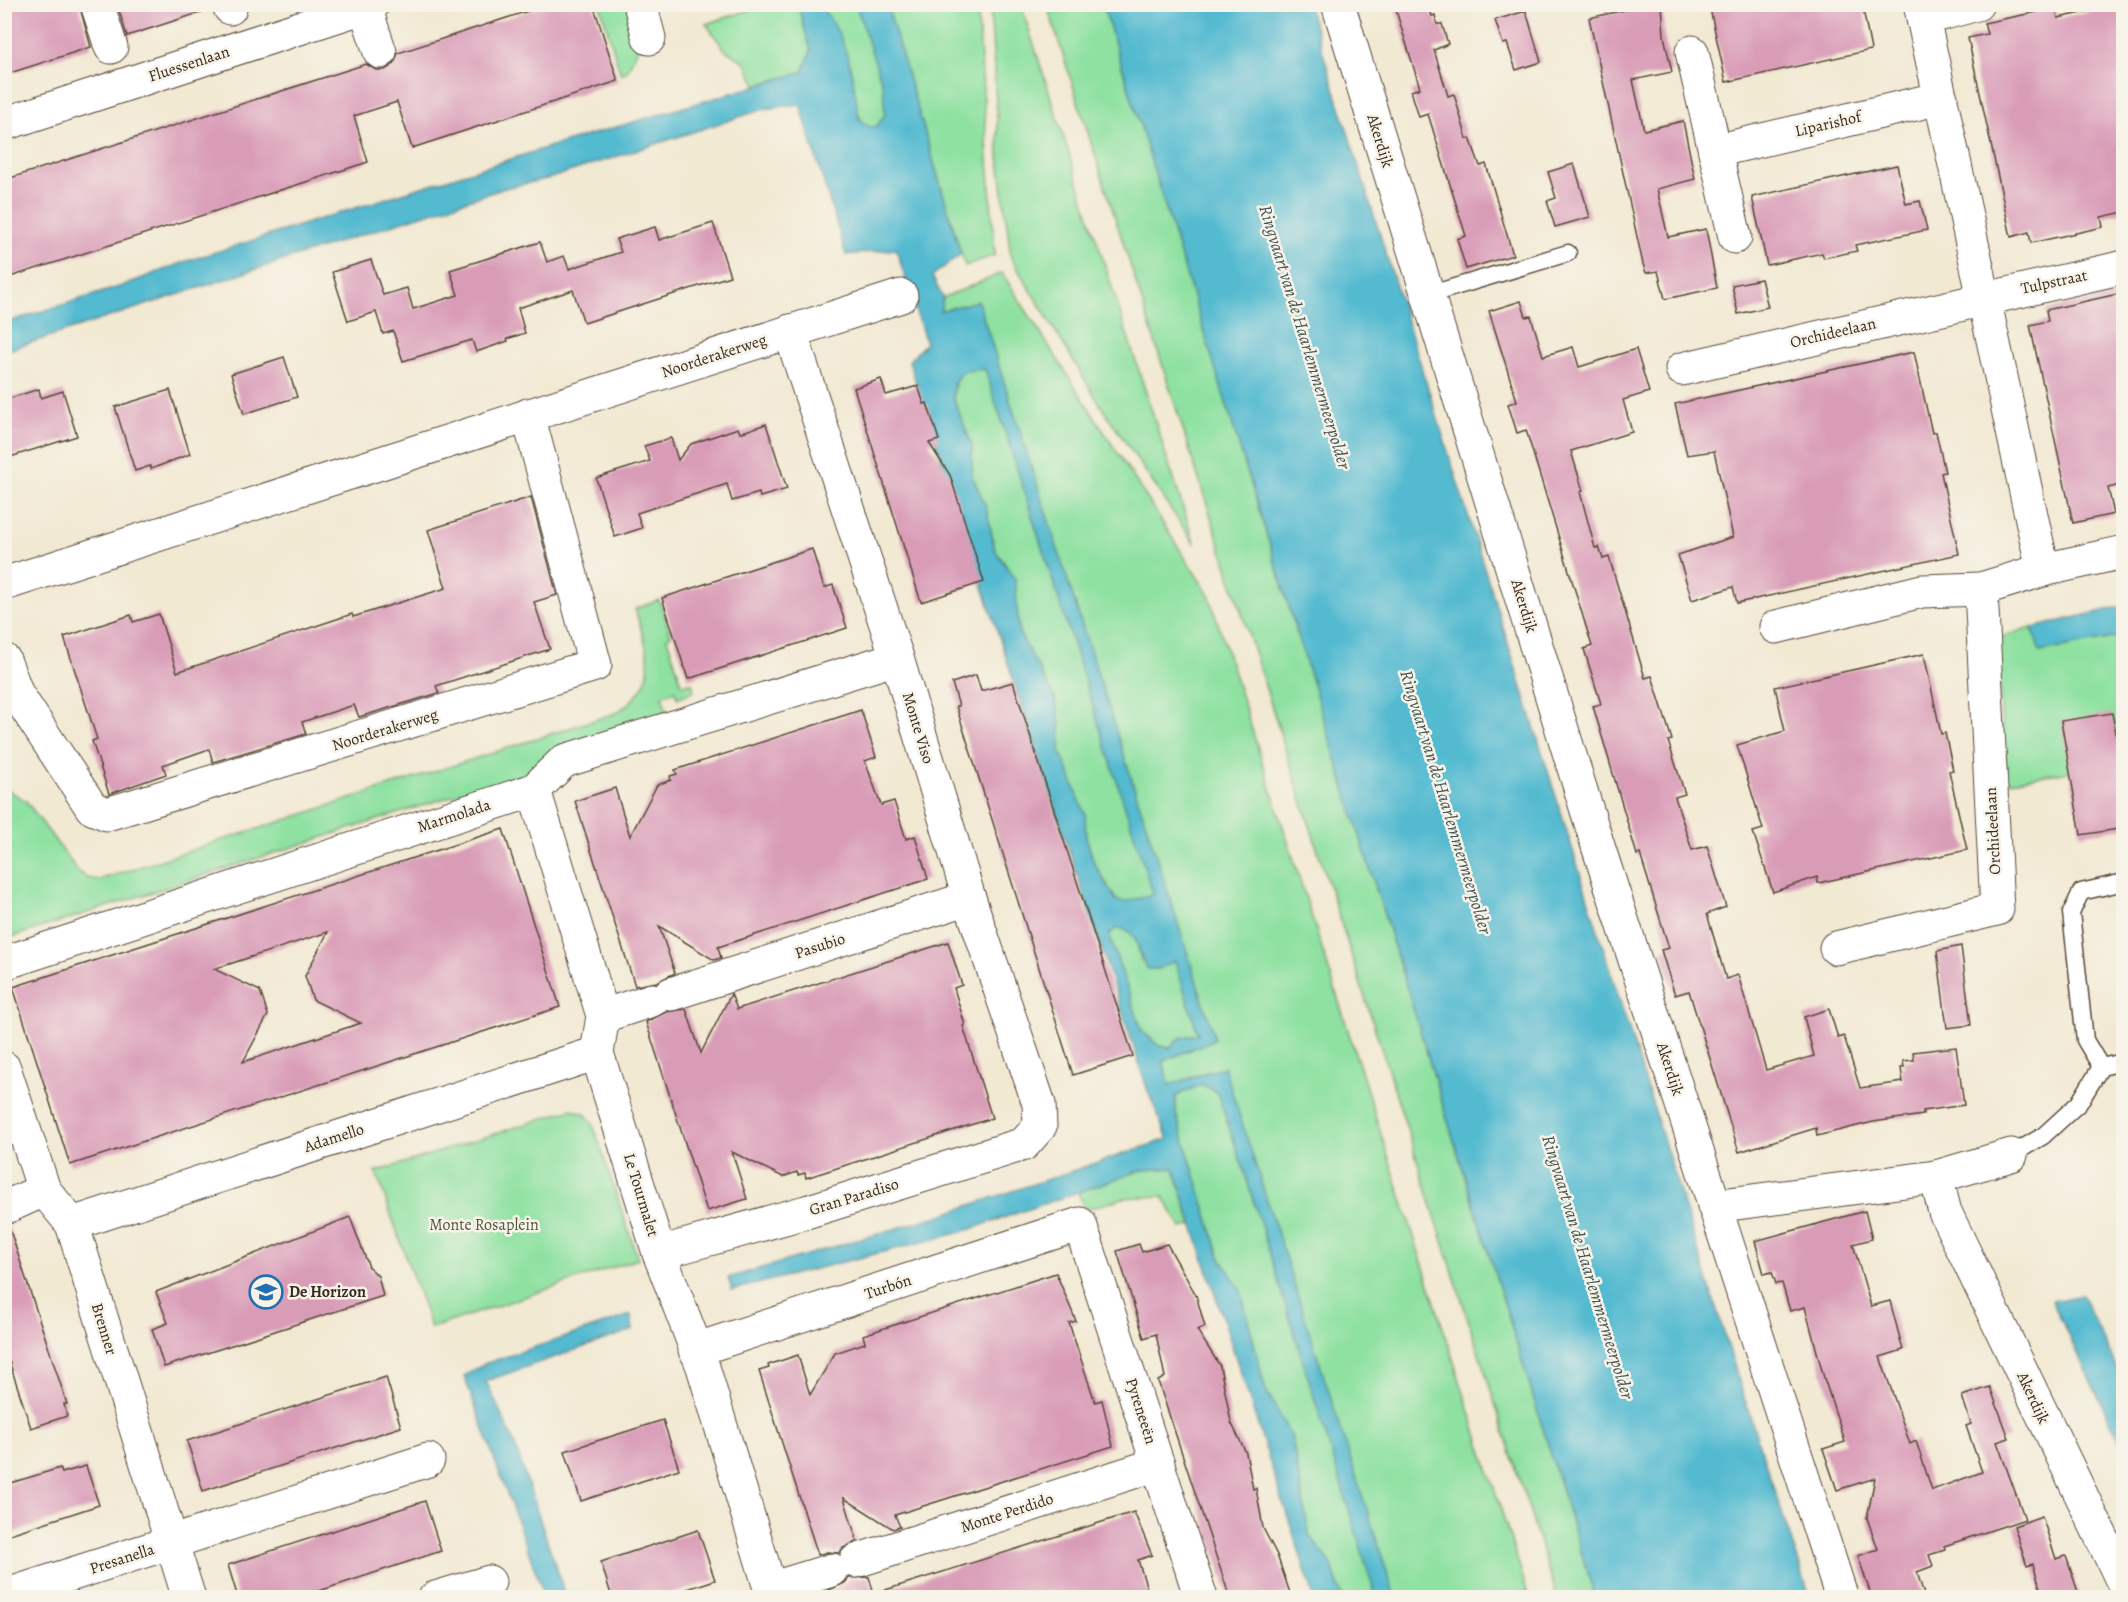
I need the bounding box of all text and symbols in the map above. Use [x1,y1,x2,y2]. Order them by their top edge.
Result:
street label: Fluessenlaan [146,40,233,87]
street label: Liparishof [1793,105,1866,142]
street label: Akerdijk [1361,111,1399,170]
water label: Ringvaart van de Haarlemmermeerpolder [1253,202,1357,473]
street label: Tulpstraat [2019,264,2089,300]
street label: Orchideelaan [1788,312,1878,354]
street label: Noorderakerweg [659,329,769,383]
street label: Akerdijk [1505,576,1543,635]
water label: Ringvaart van de Haarlemmermeerpolder [1394,667,1498,938]
street label: Monte Viso [897,690,939,766]
street label: Noorderakerweg [329,703,441,757]
street label: Orchideelaan [1980,787,2006,875]
street label: Marmolada [415,794,494,838]
street label: Pasubio [792,928,848,964]
street label: Akerdijk [1651,1039,1689,1099]
street label: Adamello [300,1118,367,1158]
water label: Ringvaart van de Haarlemmermeerpolder [1536,1132,1640,1403]
street label: Le Tourmalet [618,1151,664,1239]
street label: Gran Paradiso [807,1173,902,1221]
park label: Monte Rosaplein [429,1214,539,1236]
street label: Turbón [862,1269,914,1305]
school or university icon: De Horizon [248,1274,284,1310]
place label: De Horizon [289,1281,366,1303]
street label: Brenner [86,1300,122,1358]
street label: Akerdijk [2011,1368,2055,1428]
street label: Pyreneeën [1120,1375,1162,1447]
street label: Monte Perdido [958,1488,1056,1538]
street label: Presanella [87,1538,158,1580]

